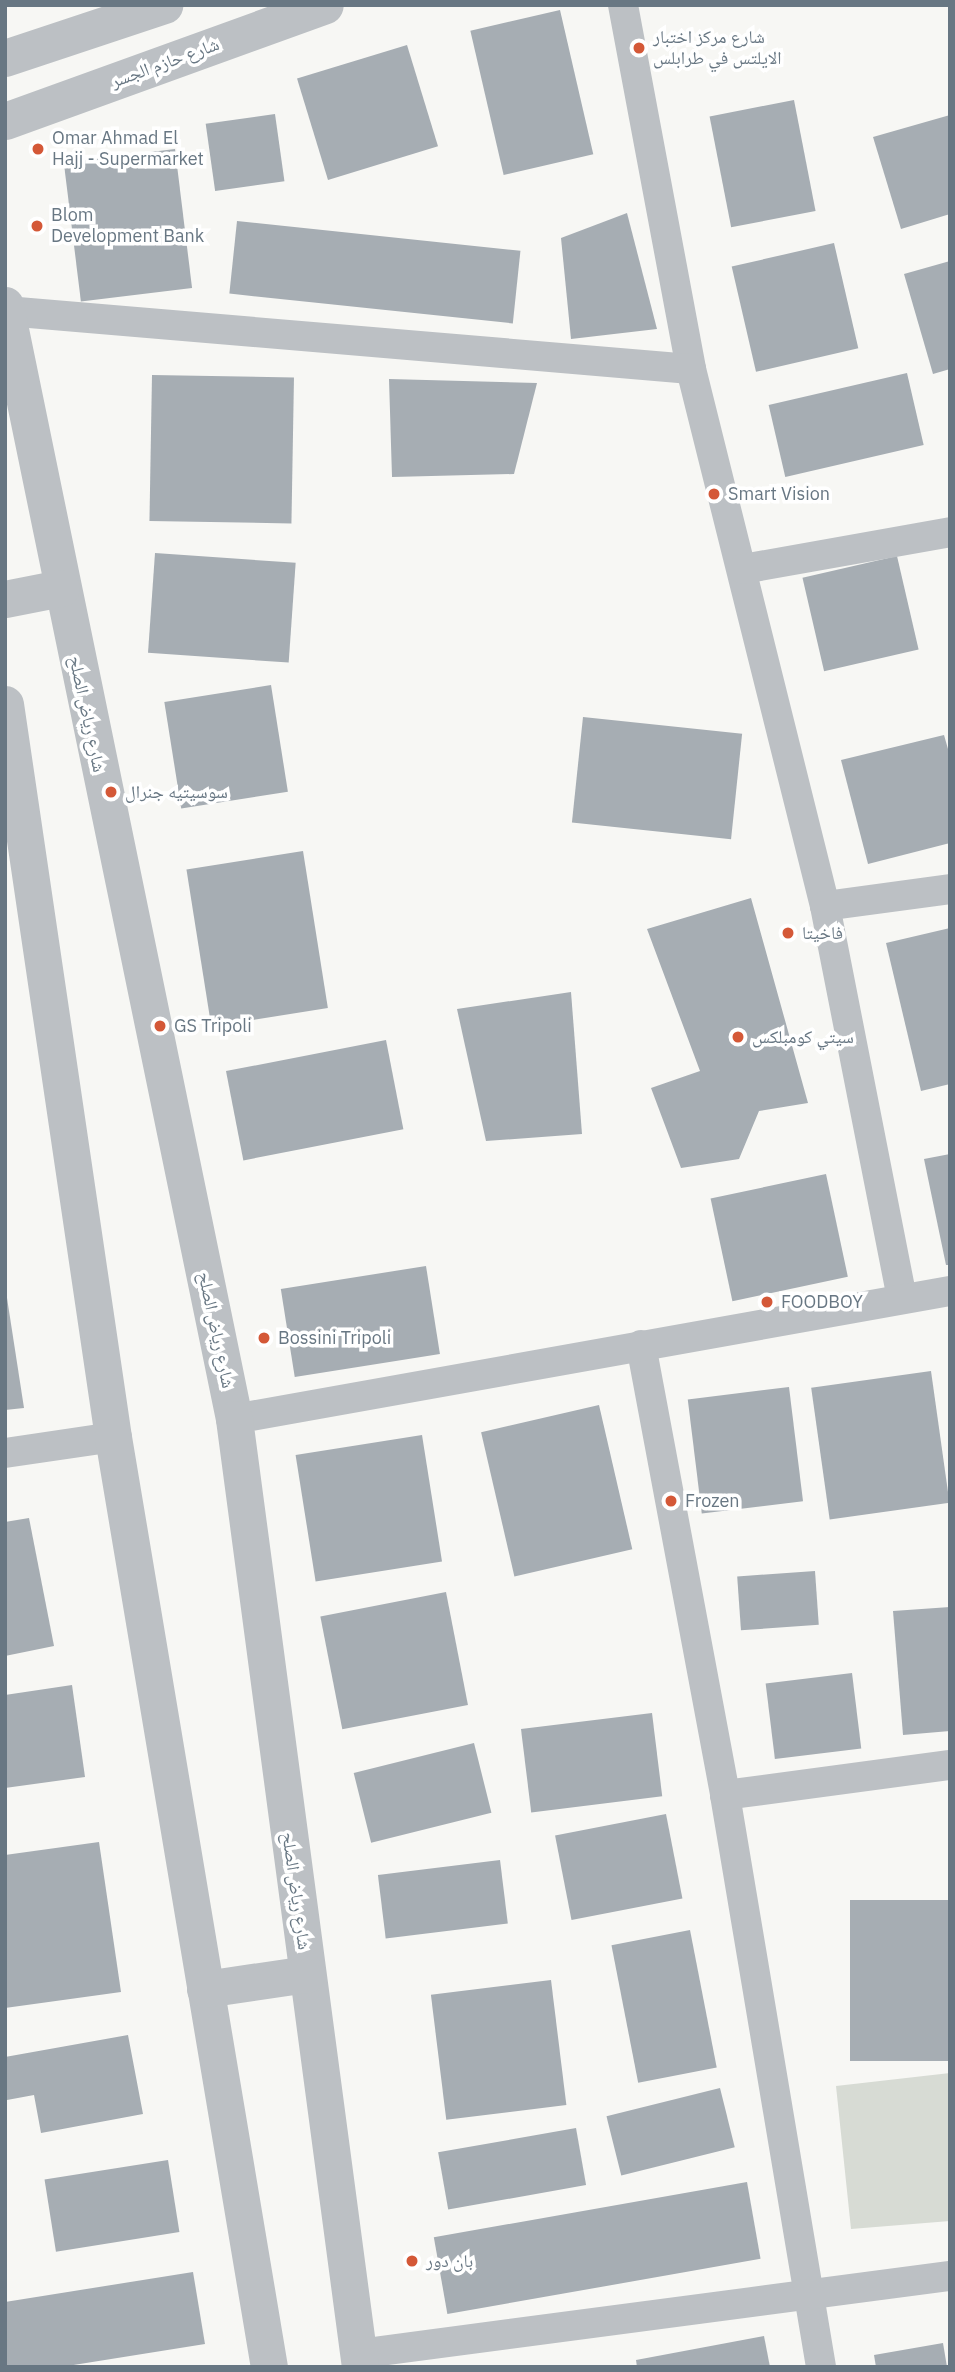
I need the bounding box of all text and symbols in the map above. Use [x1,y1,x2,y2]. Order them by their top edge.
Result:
place label: شارع مركز اختبار الايلتس في طرابلس [653,27,782,70]
street label: شارع حازم الجسر [108,33,222,93]
marker: شارع مركز اختبار الايلتس في طرابلس [631,40,647,56]
place label: Omar Ahmad El Hajj - Supermarket [52,128,204,170]
marker: Omar Ahmad El Hajj - Supermarket [30,141,46,157]
place label: Blom Development Bank [51,205,204,248]
marker: Blom Development Bank [29,218,45,234]
place label: Smart Vision [728,483,830,505]
marker: Smart Vision [706,486,722,502]
street label: شارع رياض الصلح [64,654,110,774]
place label: سوسيتيه جنرال [125,781,228,803]
marker: سوسيتيه جنرال [103,784,119,800]
place label: فاخيتا [802,922,843,944]
marker: فاخيتا [780,925,796,941]
place label: GS Tripoli [174,1015,252,1037]
marker: GS Tripoli [152,1018,168,1034]
place label: سيتي كومبلكس [752,1026,854,1048]
marker: سيتي كومبلكس [730,1029,746,1045]
street label: شارع رياض الصلح [193,1270,239,1390]
place label: FOODBOY [781,1291,863,1313]
marker: FOODBOY [759,1294,775,1310]
place label: Bossini Tripoli [278,1327,391,1349]
marker: Bossini Tripoli [256,1330,272,1346]
place label: Frozen [685,1490,739,1512]
marker: Frozen [663,1493,679,1509]
street label: شارع رياض الصلح [277,1831,315,1951]
place label: بان دور [426,2250,473,2272]
marker: بان دور [404,2253,420,2269]

